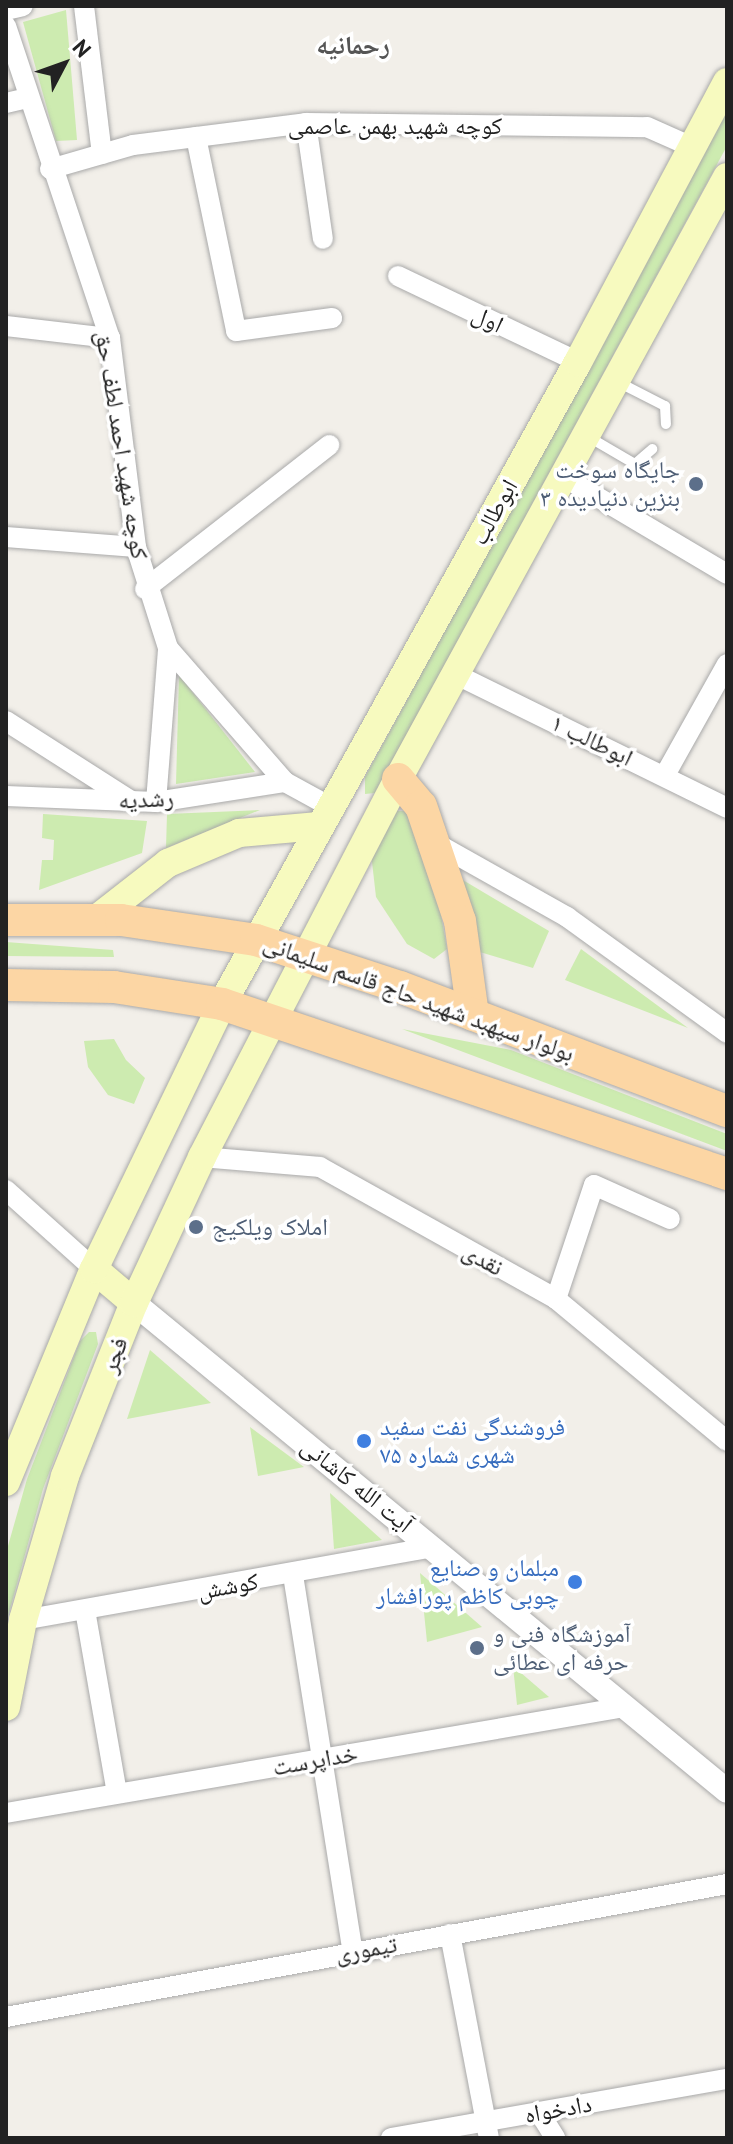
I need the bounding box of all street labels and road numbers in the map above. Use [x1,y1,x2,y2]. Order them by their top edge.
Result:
street label: کوچه شهید بهمن عاصمی [288,112,502,140]
street label: اول [468,299,508,339]
street label: کوچه شهید احمد لطف حق [90,329,154,561]
street label: ابوطالب [464,474,524,550]
street label: ابوطالب ۱ [546,708,638,772]
street label: رشدیه [118,783,174,815]
street label: بولوار سپهبد شهید حاج قاسم سلیمانی [260,928,578,1068]
street label: نقدی [458,1236,508,1282]
street label: فجر [94,1333,134,1377]
street label: آیت الله کاشانی [296,1431,418,1539]
street label: کوشش [195,1566,261,1606]
street label: خداپرست [270,1738,360,1782]
street label: تیموری [333,1929,399,1969]
street label: دادخواه [522,2089,594,2129]

